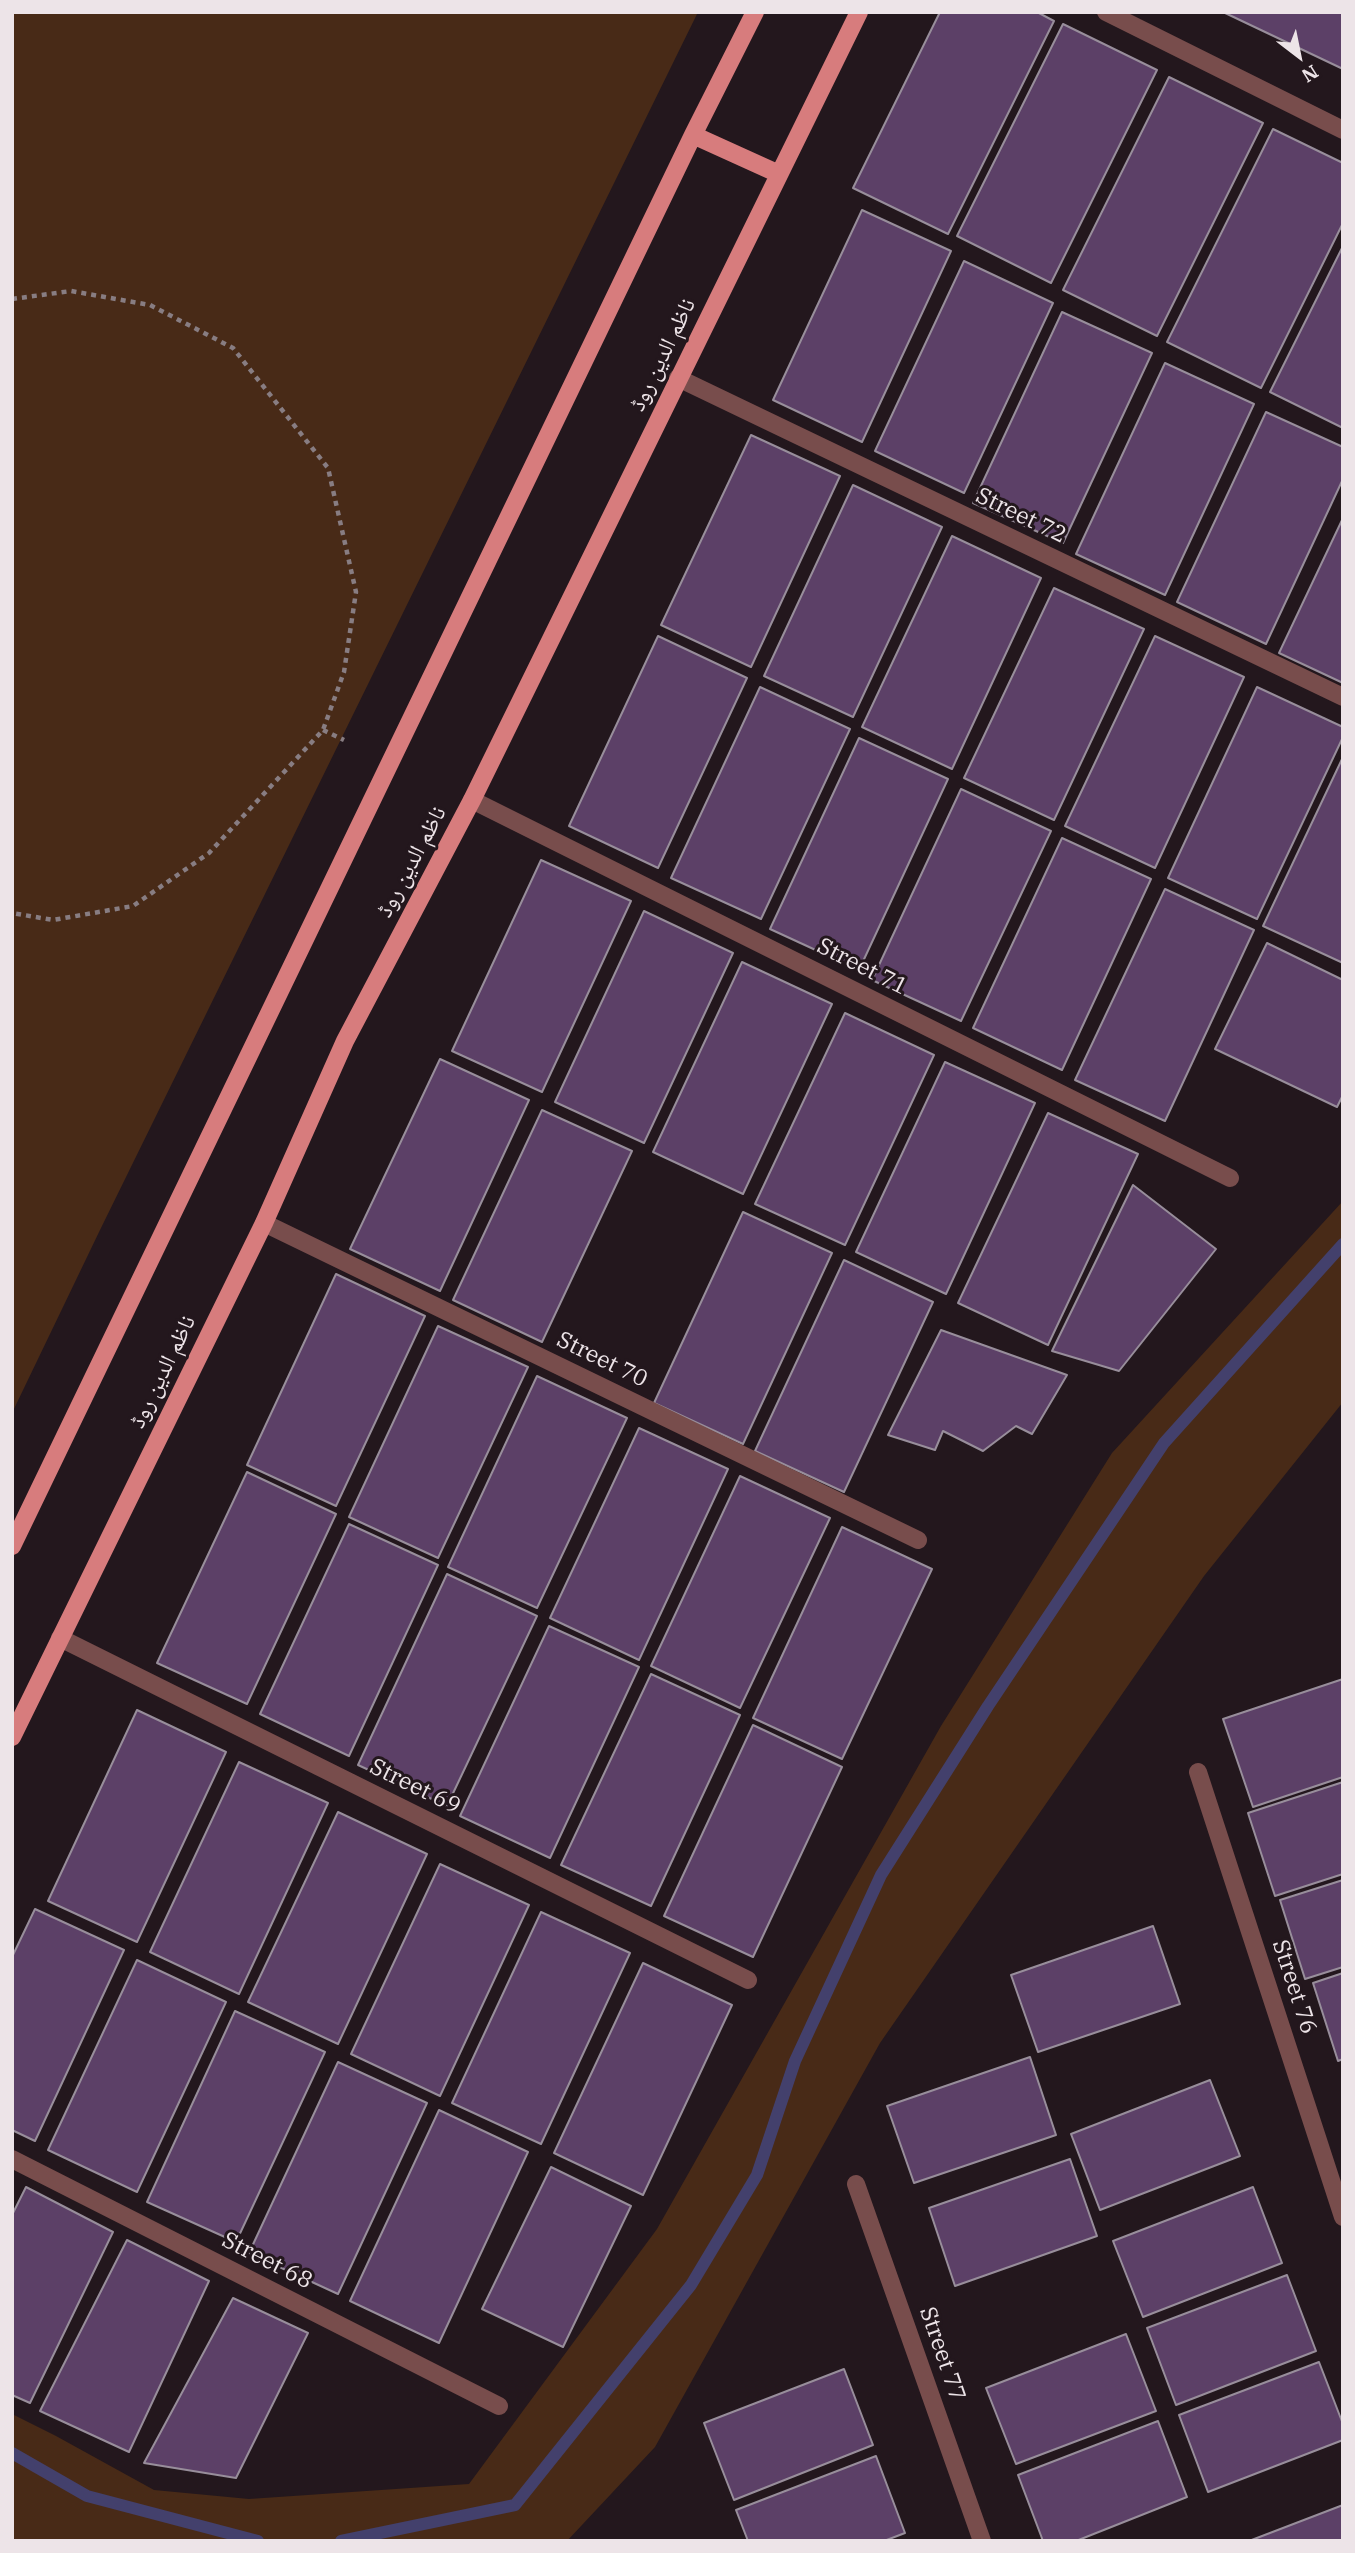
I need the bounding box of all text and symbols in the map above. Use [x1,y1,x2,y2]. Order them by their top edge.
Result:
north arrow [1264,21,1334,91]
text: N [1297,60,1323,88]
street label: ناظم الدین روڈ [624,294,702,416]
street label: Street 72 [971,482,1071,550]
street label: ناظم الدین روڈ [371,802,453,922]
street label: Street 71 [812,933,912,1001]
street label: ناظم الدین روڈ [124,1311,202,1433]
street label: Street 70 [552,1326,652,1394]
street label: Street 69 [365,1753,465,1821]
street label: Street 76 [1266,1936,1322,2038]
street label: Street 68 [217,2227,317,2295]
street label: Street 77 [913,2303,971,2405]

